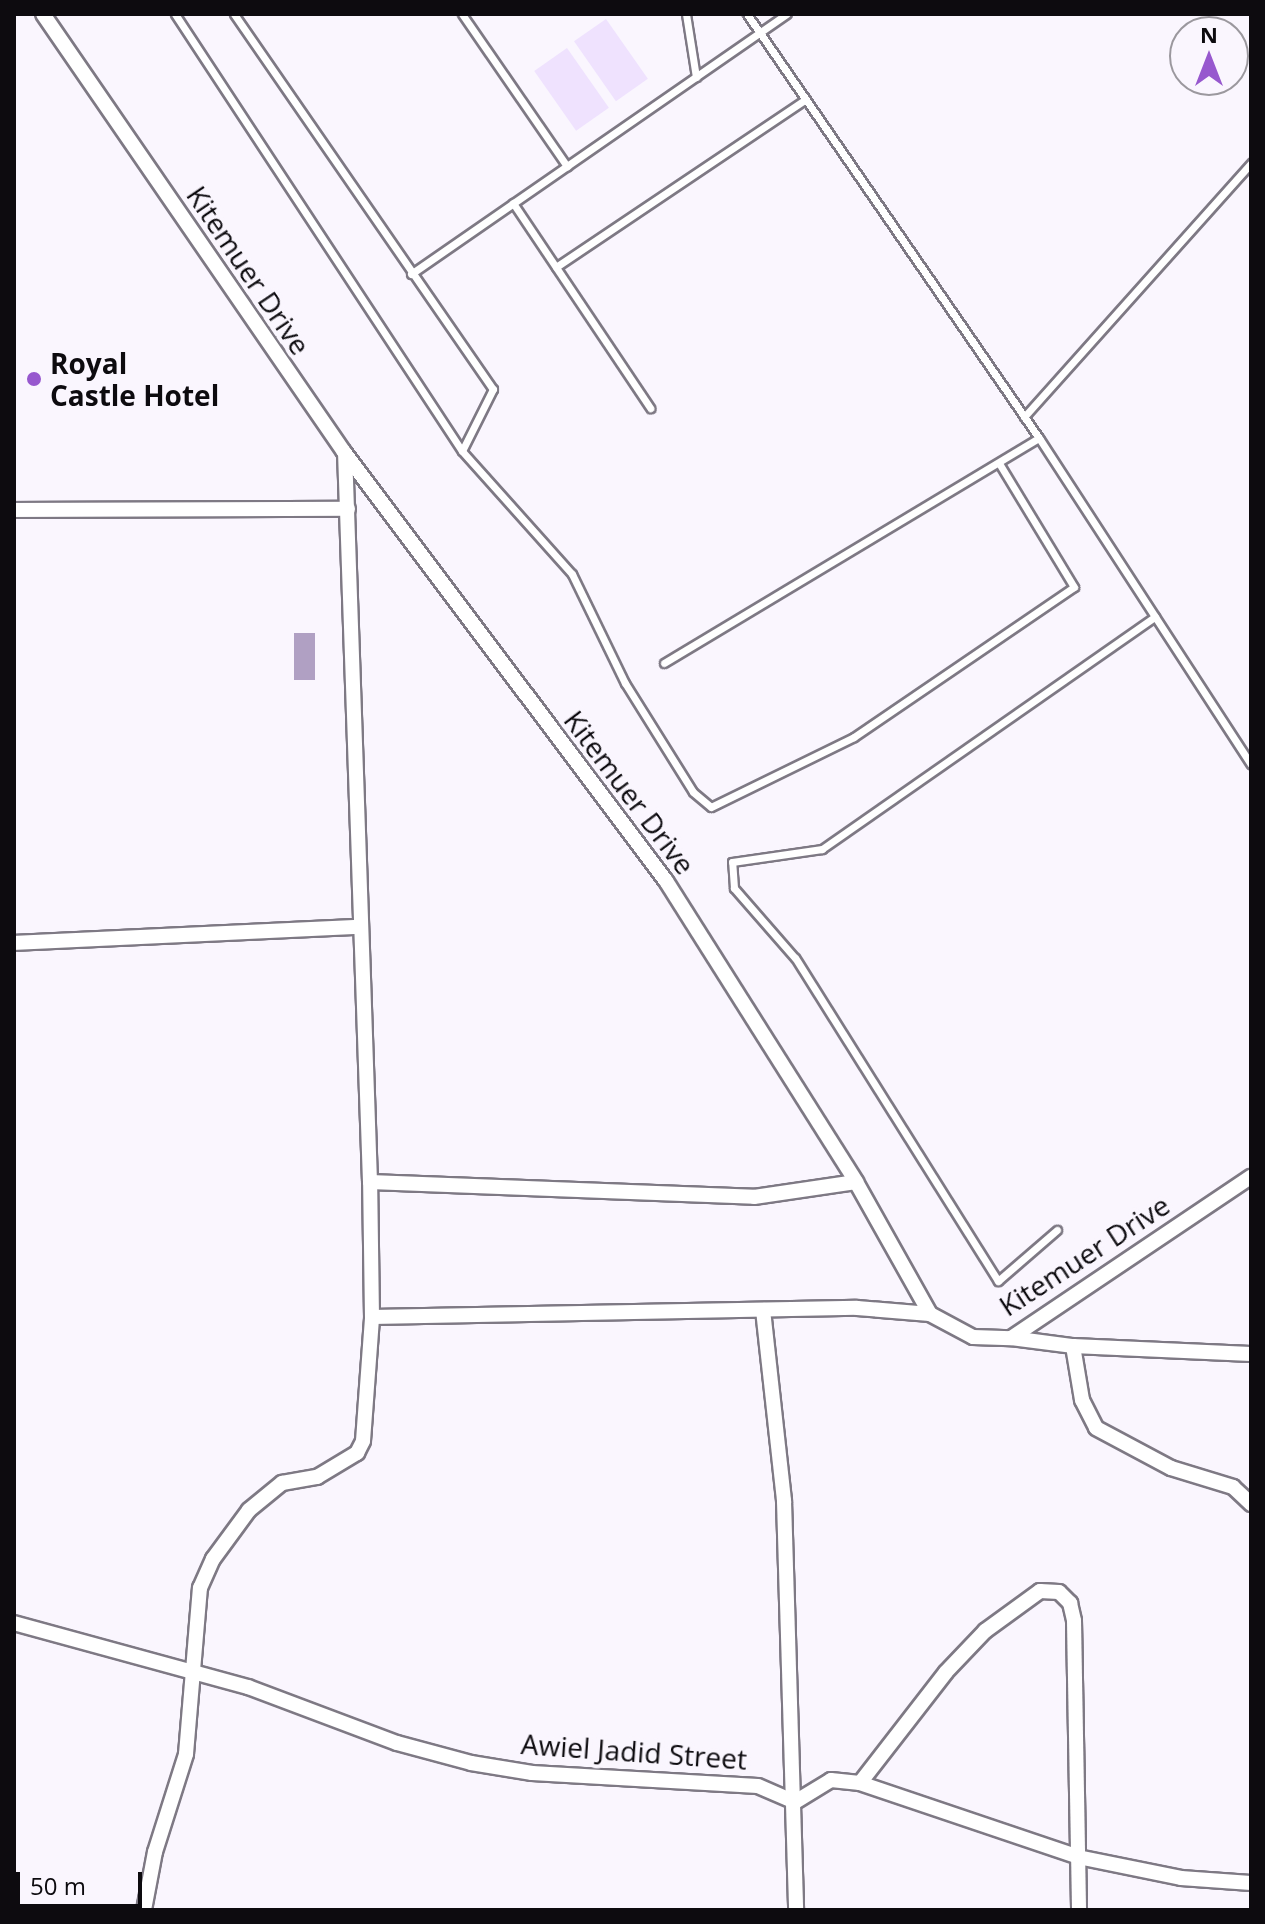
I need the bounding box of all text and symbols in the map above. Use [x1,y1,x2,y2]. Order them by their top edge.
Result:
north arrow [1169,16,1249,96]
text: N [1200,19,1218,49]
street label: Kitemuer Drive [180,179,318,361]
place label: Royal Castle Hotel [50,346,219,412]
marker: Royal Castle Hotel [25,370,43,388]
street label: Kitemuer Drive [558,704,702,880]
street label: Kitemuer Drive [993,1188,1175,1322]
street label: Awiel Jadid Street [520,1726,748,1776]
scale bar [20,1856,146,1906]
text: 50 m [30,1869,86,1902]

